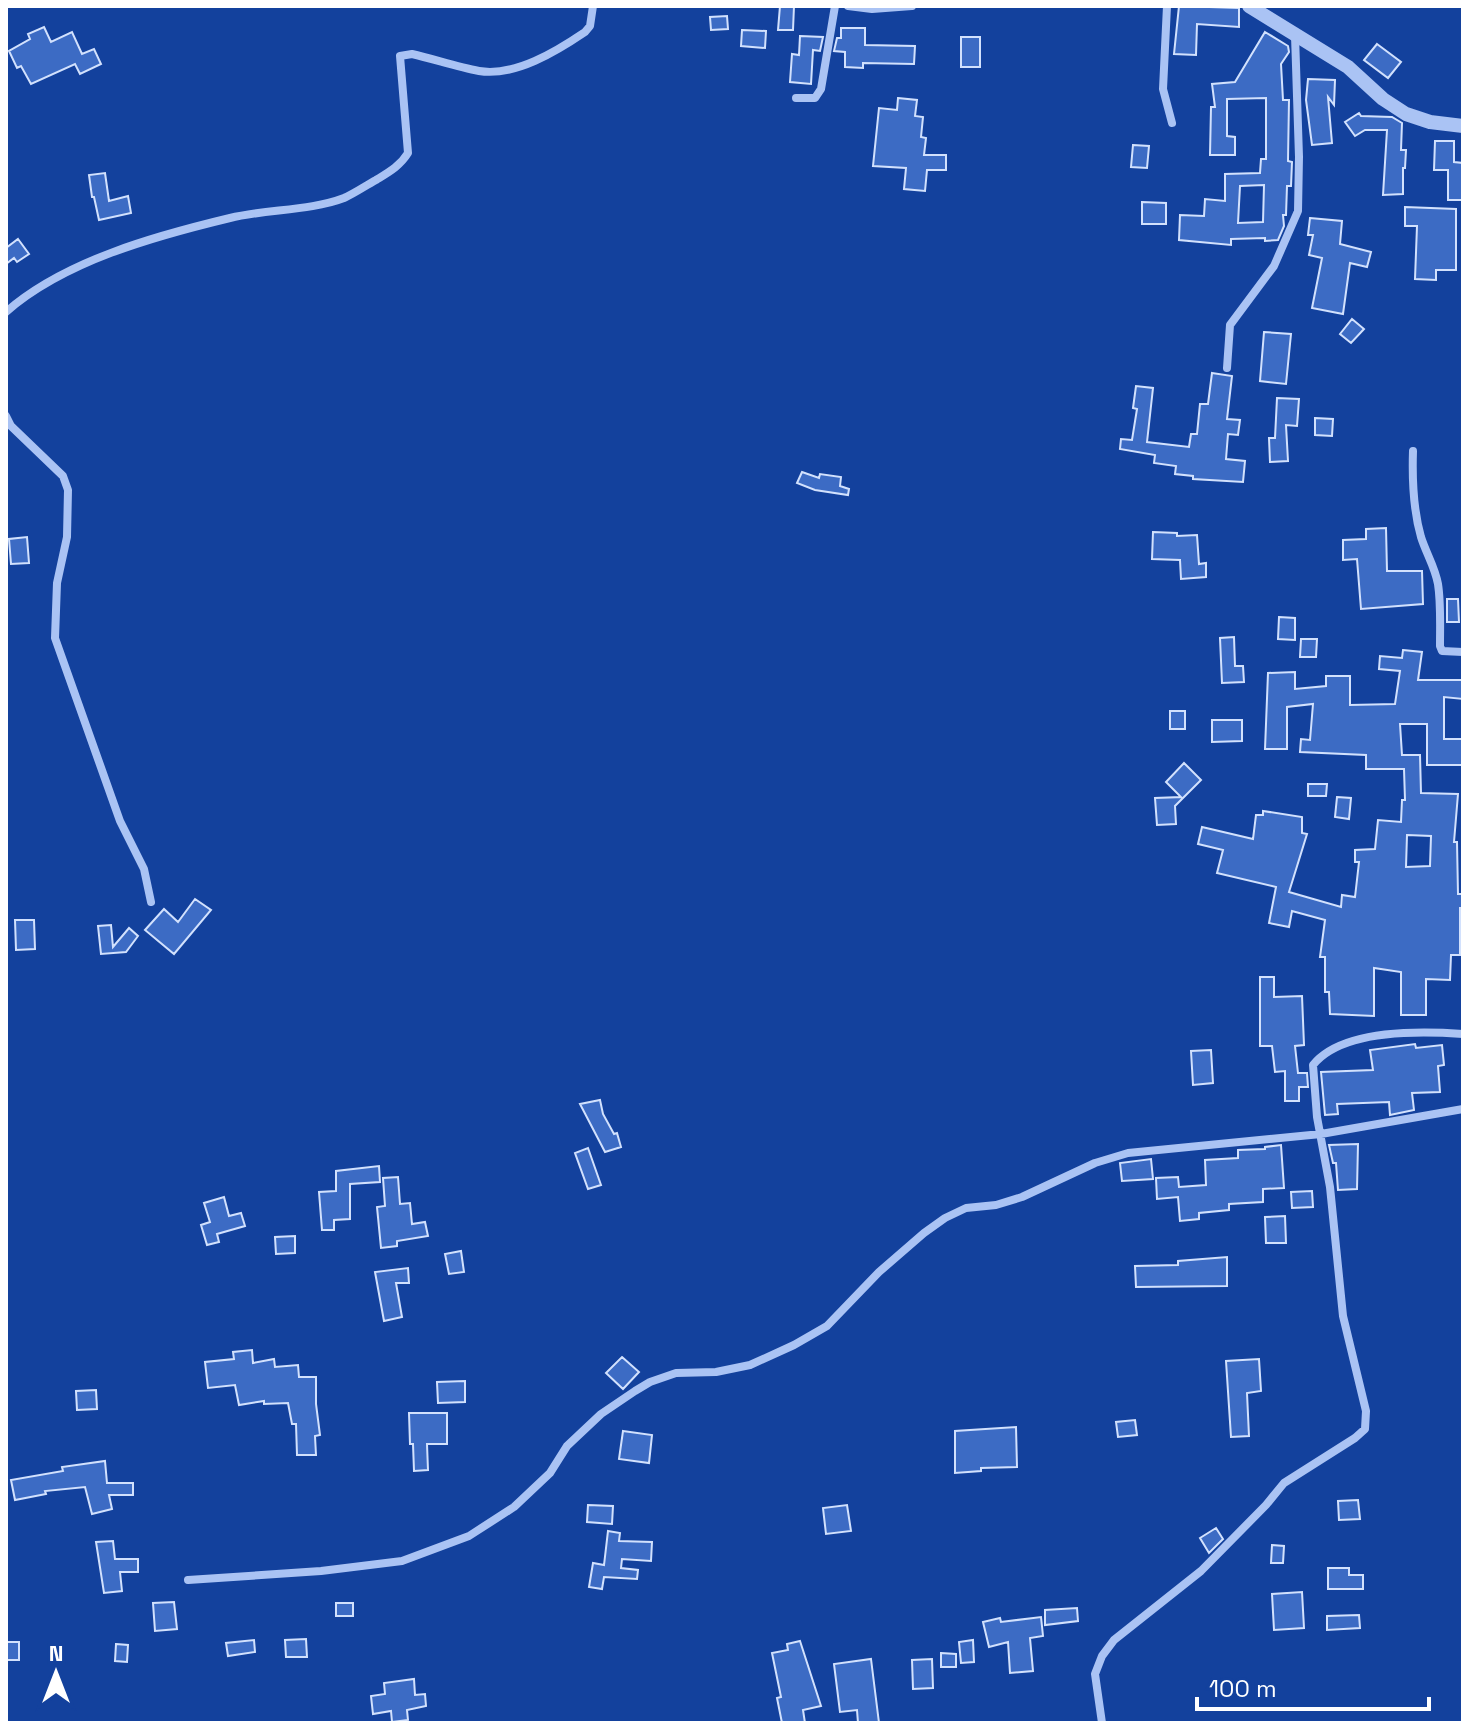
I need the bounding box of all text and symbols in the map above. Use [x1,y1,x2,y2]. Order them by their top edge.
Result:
north arrow [16,1633,96,1713]
text: N [49,1639,63,1667]
scale bar [1197,1661,1429,1711]
text: 100 m [1209,1673,1277,1704]

